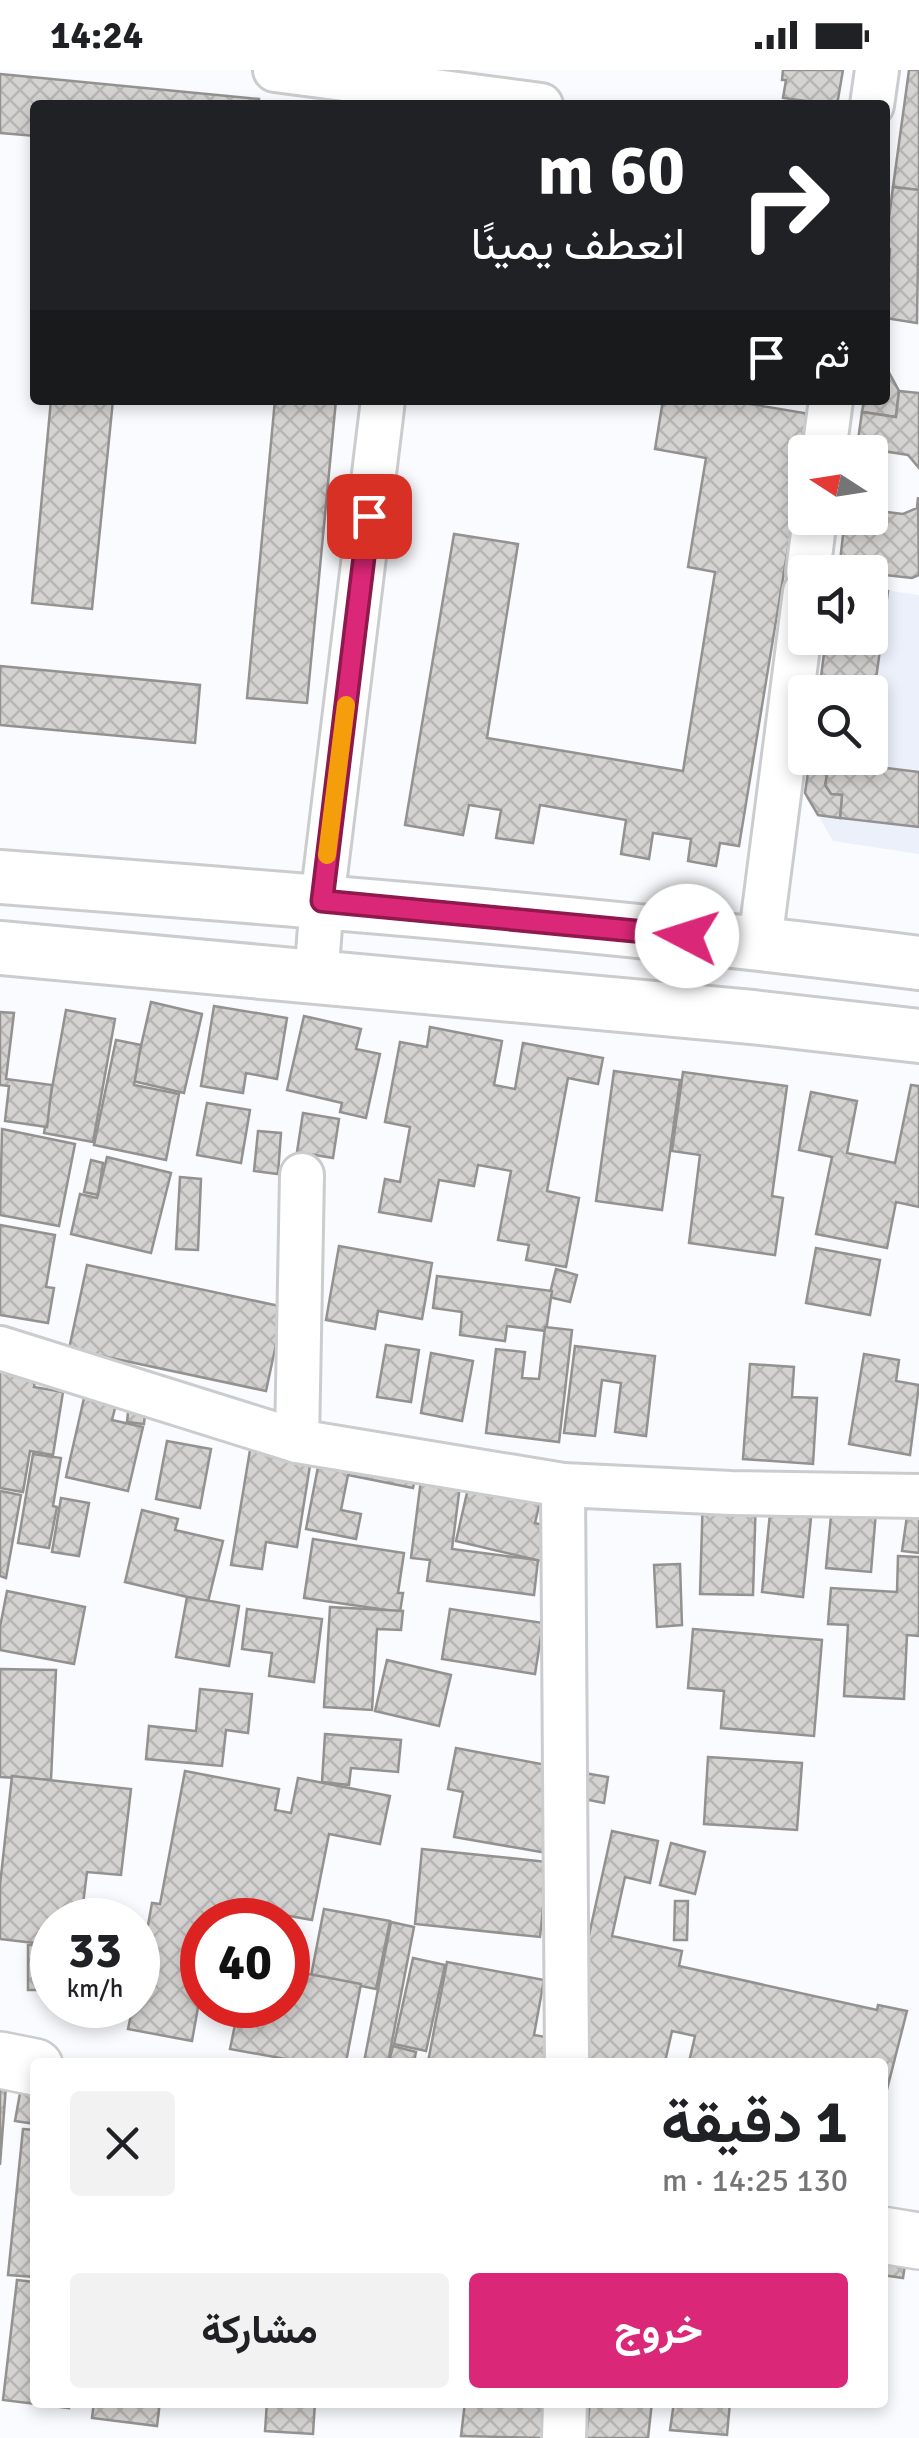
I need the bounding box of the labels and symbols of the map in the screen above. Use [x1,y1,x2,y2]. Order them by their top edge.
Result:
north arrow [788,435,888,535]
pin [327,474,412,559]
position arrow [635,884,739,988]
speed limit sign: 40 [180,1898,310,2028]

